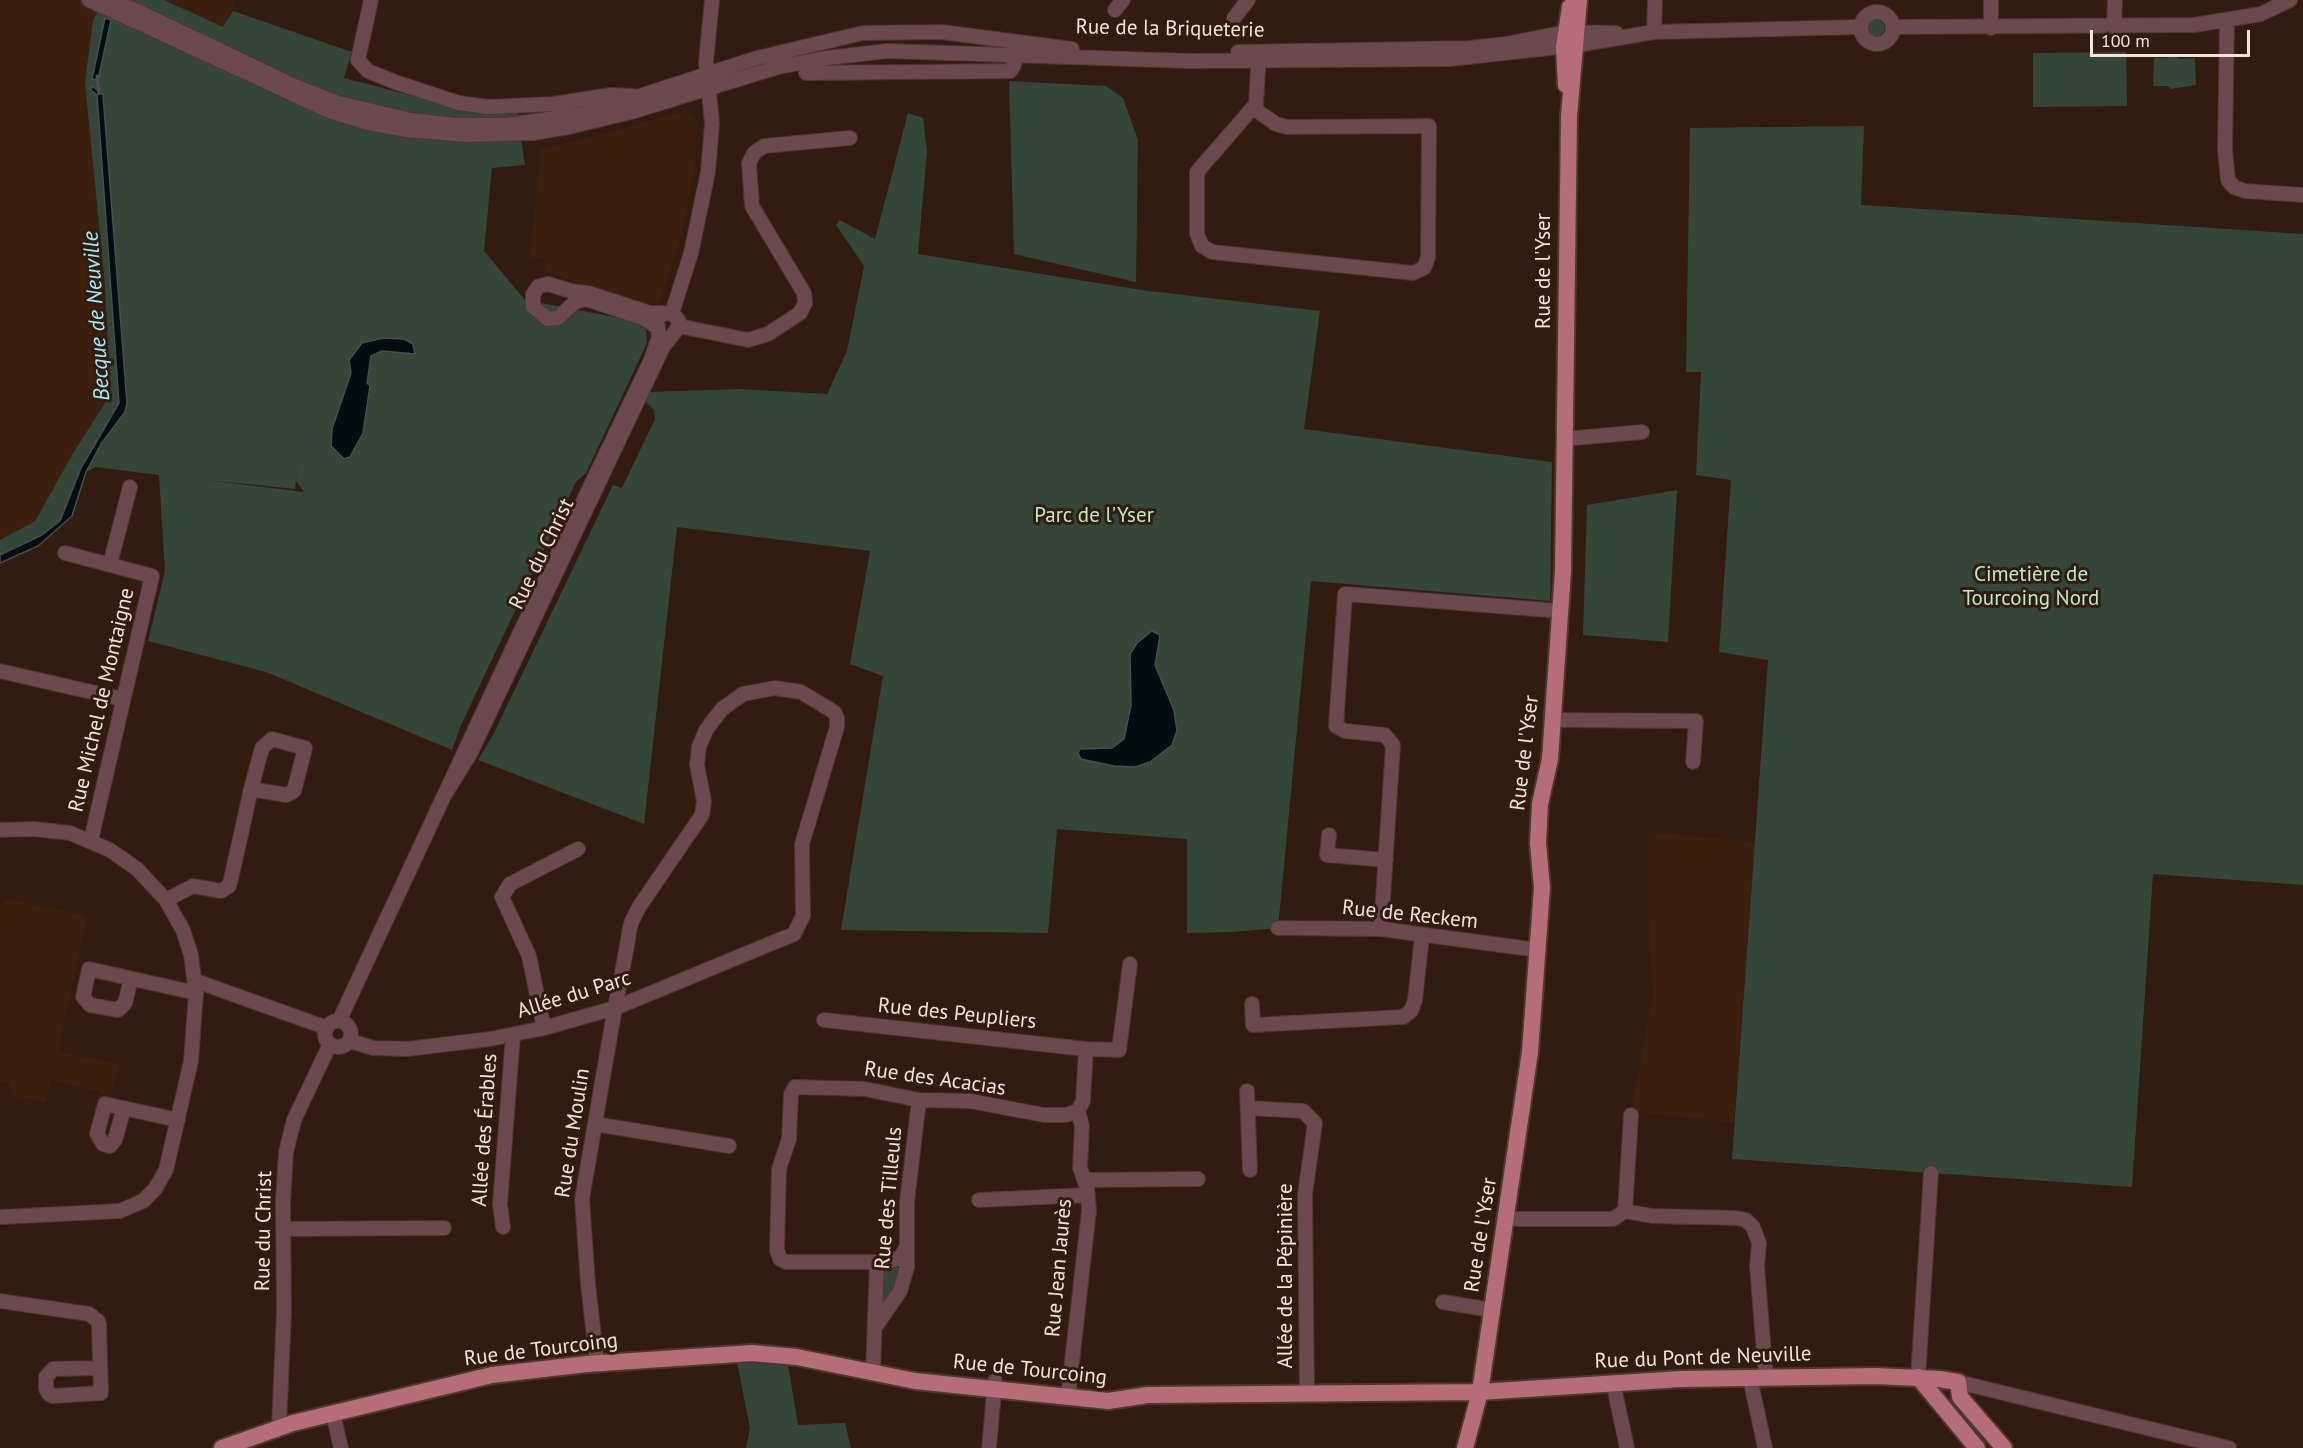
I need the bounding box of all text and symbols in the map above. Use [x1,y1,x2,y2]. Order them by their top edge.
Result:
street label: Rue de la Briqueterie [1075,15,1265,43]
scale bar [2093,18,2254,56]
text: 100 m [2101,29,2150,52]
street label: Rue de l'Yser [1531,213,1557,329]
water label: Becque de Neuville [78,230,116,402]
street label: Rue du Christ [504,494,580,614]
park label: Parc de l'Yser [1034,503,1154,529]
park label: Cimetière de Tourcoing Nord [1963,562,2099,612]
street label: Rue Michel de Montaigne [64,586,140,814]
street label: Rue de l'Yser [1505,694,1545,812]
street label: Rue de Reckem [1341,895,1479,935]
street label: Allée du Parc [514,966,634,1024]
street label: Rue des Peupliers [877,993,1037,1035]
street label: Allée des Érables [467,1053,503,1207]
street label: Rue des Acacias [863,1057,1007,1101]
street label: Rue du Moulin [550,1067,596,1199]
street label: Rue des Tilleuls [870,1126,908,1270]
street label: Rue du Christ [250,1171,278,1291]
street label: Rue de l'Yser [1459,1176,1503,1294]
street label: Allée de la Pépinière [1273,1183,1299,1369]
street label: Rue Jean Jaurès [1040,1198,1078,1338]
street label: Rue de Tourcoing [463,1328,619,1372]
street label: Rue du Pont de Neuville [1594,1342,1812,1374]
street label: Rue de Tourcoing [952,1349,1108,1391]

